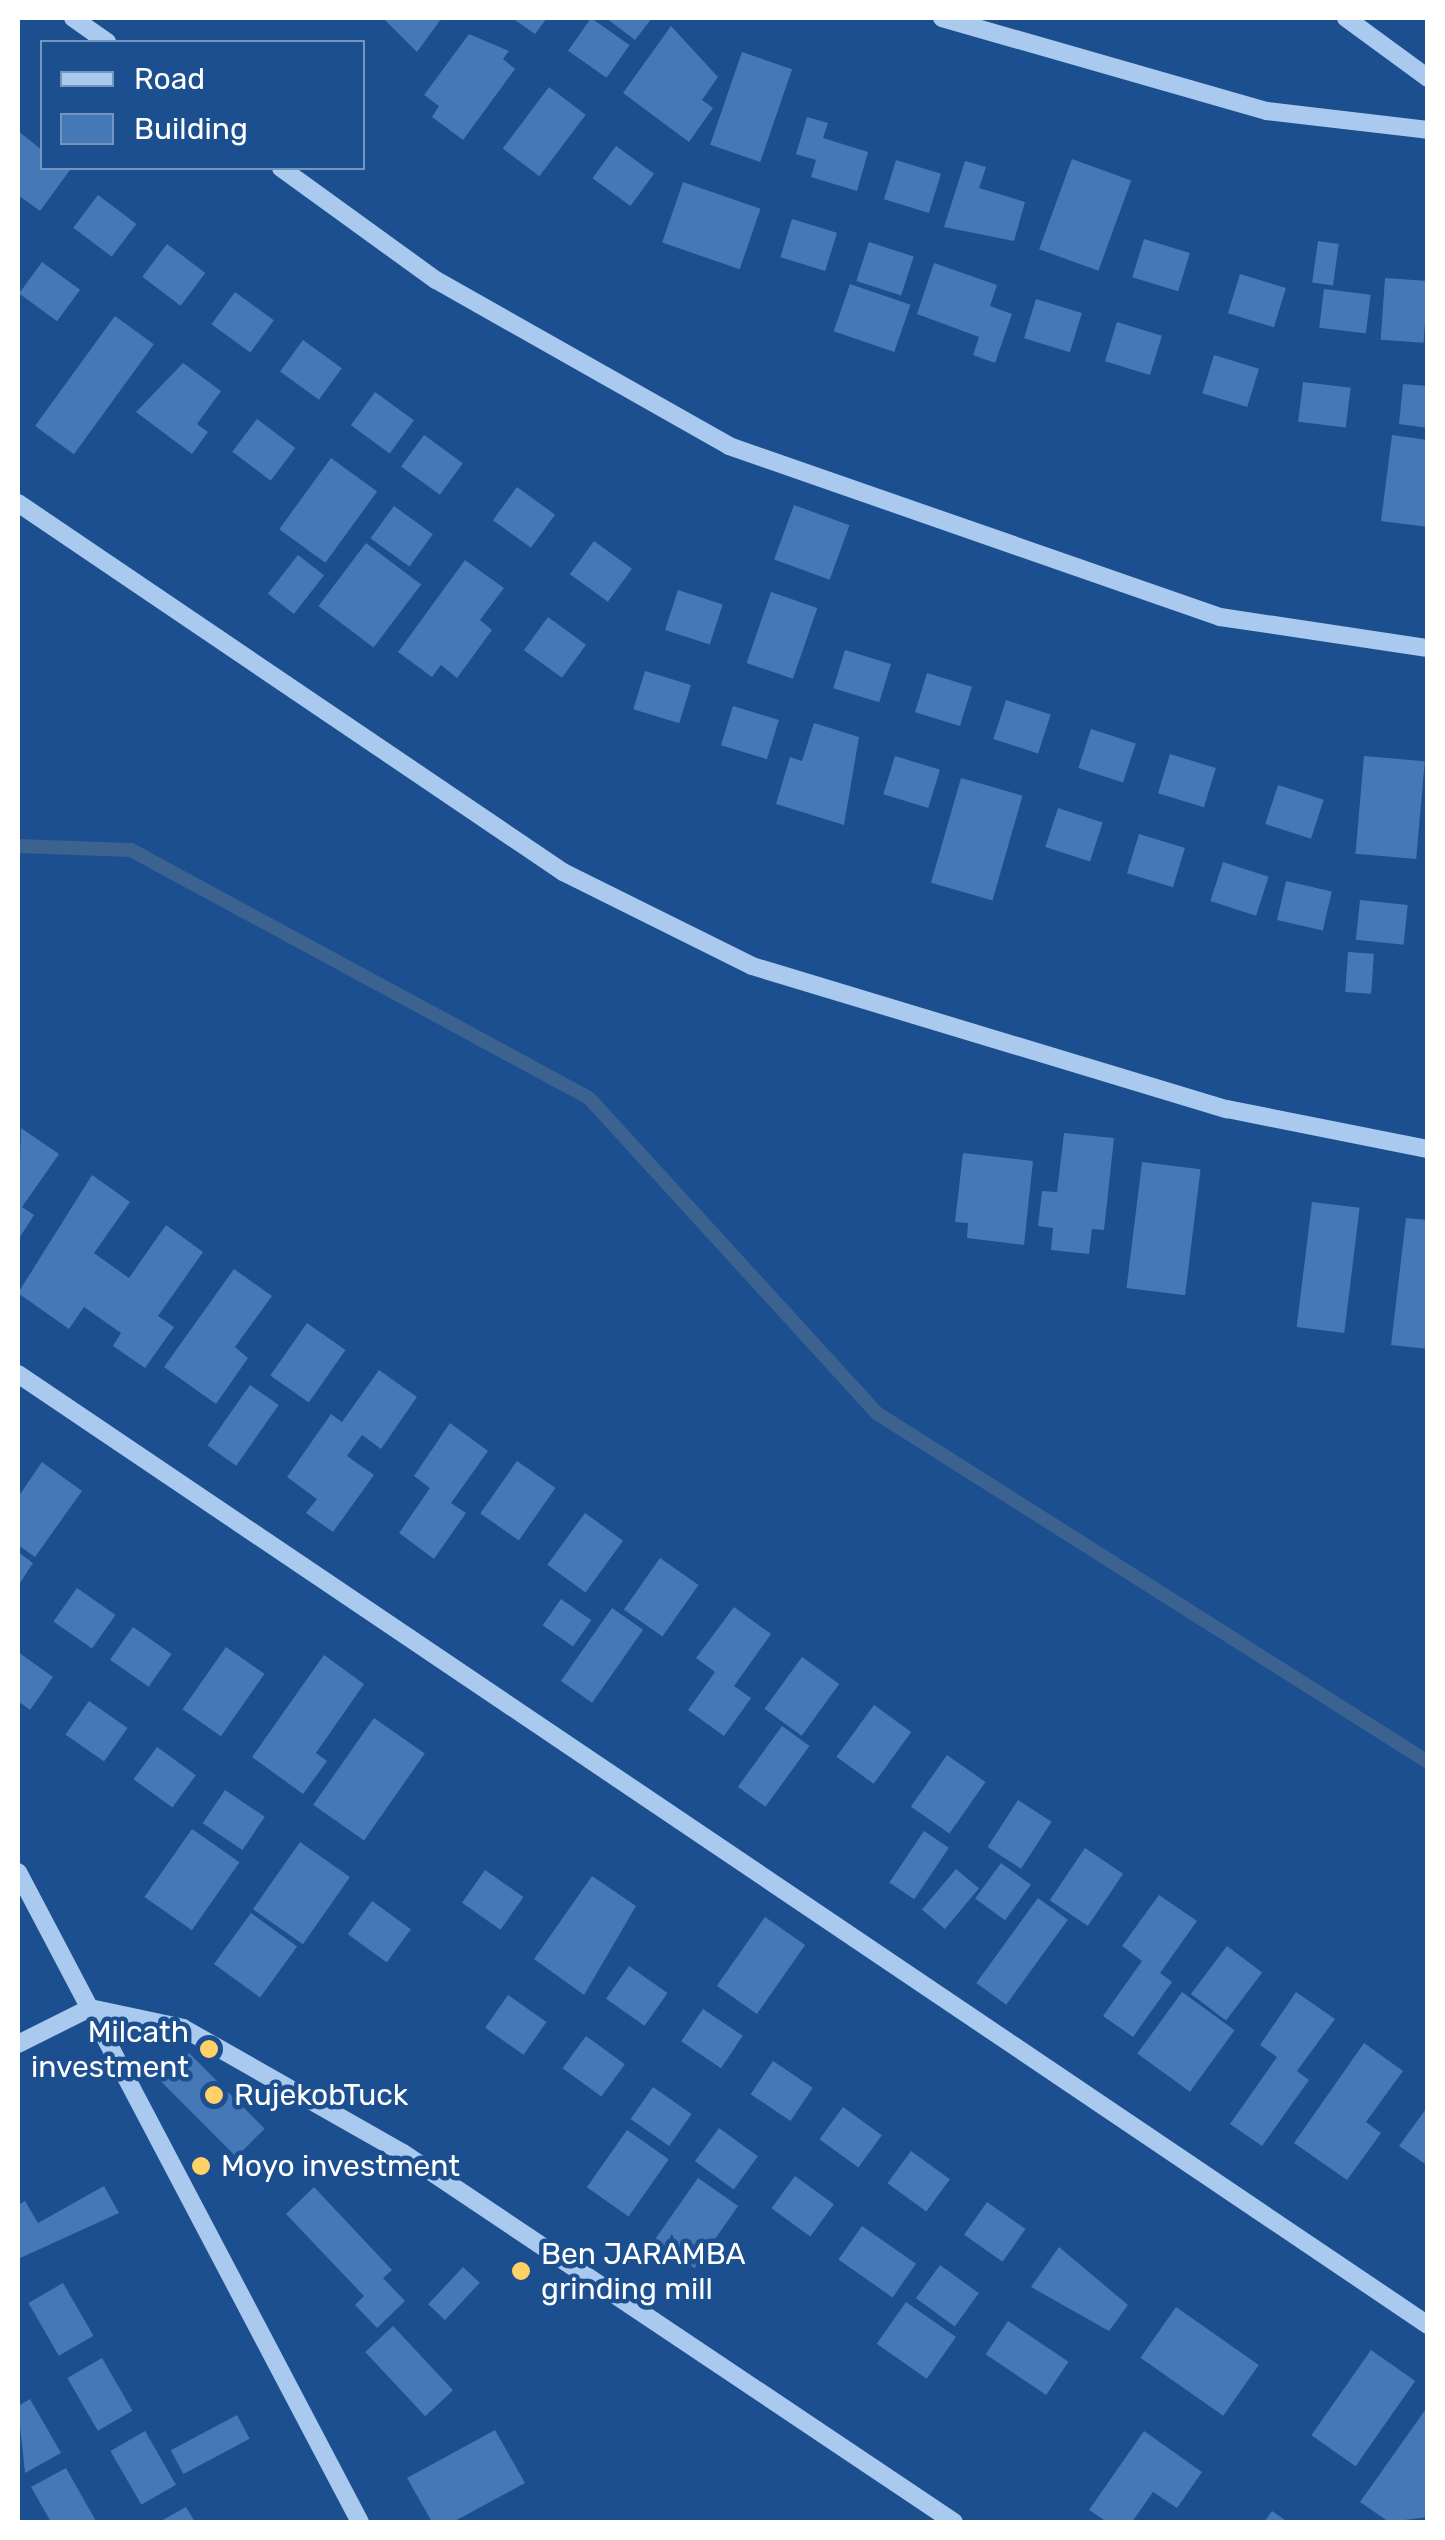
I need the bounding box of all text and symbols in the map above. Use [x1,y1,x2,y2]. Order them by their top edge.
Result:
legend [40,40,365,170]
text: Road [134,61,205,97]
text: Building [134,111,248,147]
place label: Milcath investment [31,2014,189,2084]
marker: Milcath investment [198,2038,220,2060]
place label: RujekobTuck [234,2077,408,2113]
marker: RujekobTuck [203,2084,225,2106]
place label: Moyo investment [221,2148,460,2184]
marker: Moyo investment [190,2155,212,2177]
place label: Ben JARAMBA grinding mill [541,2236,746,2306]
marker: Ben JARAMBA grinding mill [510,2260,532,2282]

